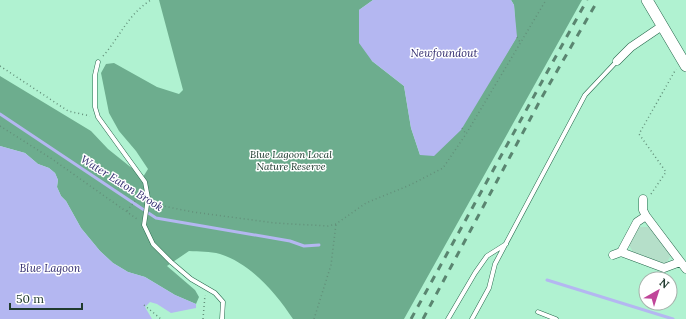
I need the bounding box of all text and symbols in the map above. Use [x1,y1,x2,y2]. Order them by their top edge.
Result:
water label: Newfoundout [410,46,478,60]
park label: Blue Lagoon Local Nature Reserve [250,148,332,173]
water label: Water Eaton Brook [78,152,166,214]
water label: Blue Lagoon [20,261,81,275]
north arrow [638,271,678,311]
text: N [657,275,672,292]
scale bar [10,285,82,311]
text: 50 m [16,291,44,306]

